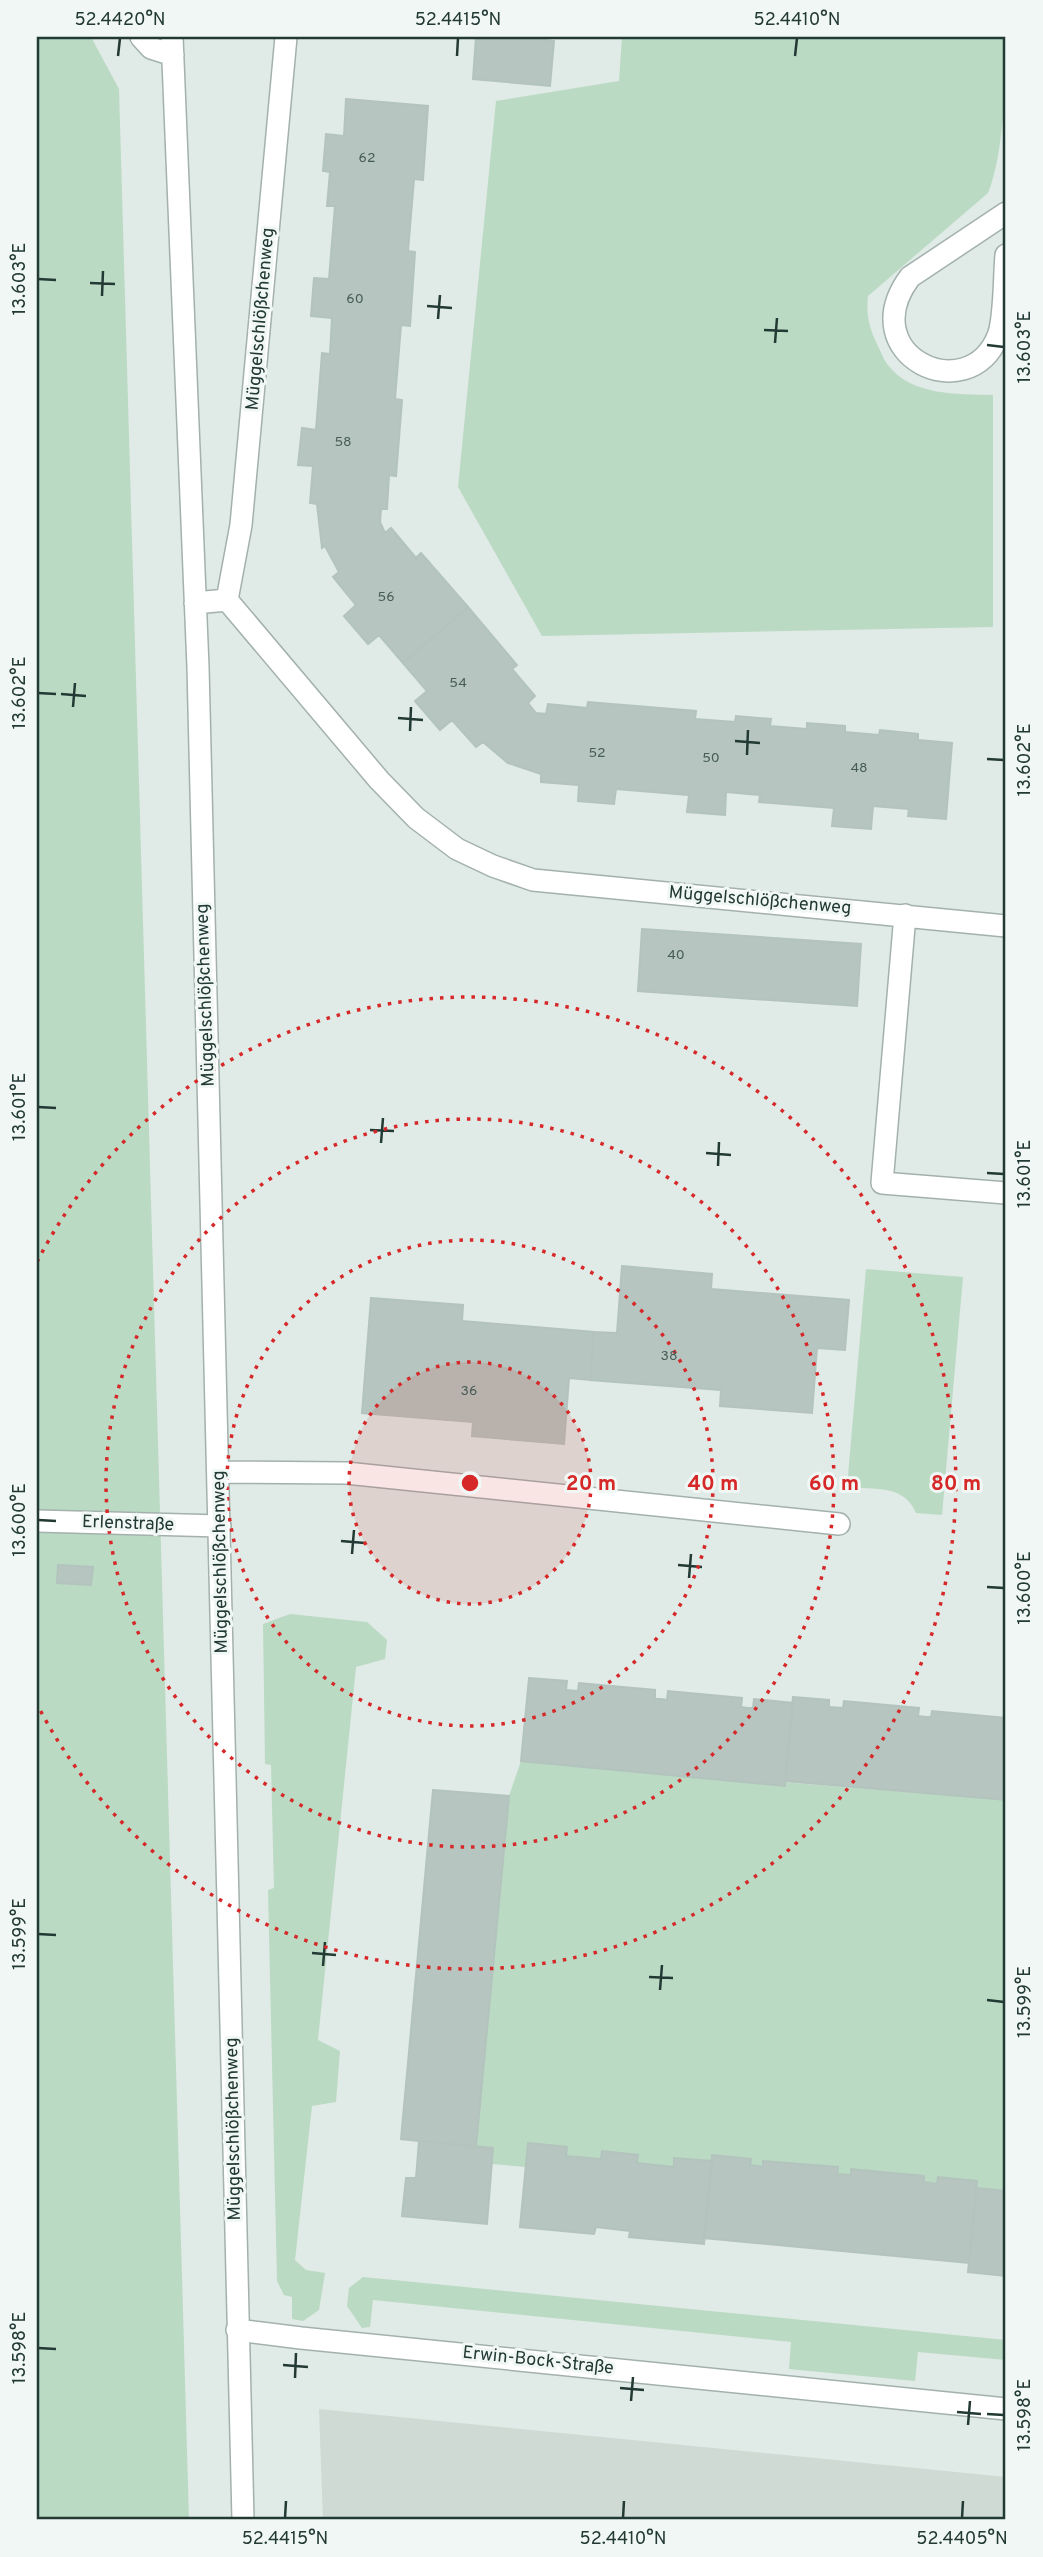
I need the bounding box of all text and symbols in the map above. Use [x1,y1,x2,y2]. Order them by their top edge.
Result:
text: 52.4420°N [74,9,166,32]
text: 52.4415°N [415,9,501,32]
text: 52.4410°N [754,9,840,32]
house number: 62 [359,150,375,167]
street label: Müggelschlößchenweg [242,227,280,411]
text: 13.603°E [9,243,32,315]
house number: 60 [346,291,364,308]
text: 13.603°E [1014,311,1037,383]
house number: 58 [334,434,352,451]
house number: 56 [377,589,395,606]
text: 13.602°E [9,657,32,729]
house number: 54 [449,675,467,692]
text: 13.602°E [1014,724,1037,796]
house number: 52 [588,745,606,762]
house number: 50 [702,750,720,767]
house number: 48 [850,760,868,777]
street label: Müggelschlößchenweg [668,882,852,920]
street label: Müggelschlößchenweg [191,903,221,1087]
house number: 40 [667,947,685,964]
text: 13.601°E [9,1073,32,1141]
text: 13.601°E [1014,1140,1037,1208]
house number: 38 [661,1348,677,1365]
house number: 36 [461,1383,477,1400]
street label: Müggelschlößchenweg [208,1470,234,1654]
centre of rings [458,1471,482,1495]
text: 20 m [566,1471,616,1498]
text: 40 m [688,1471,738,1498]
text: 60 m [809,1471,859,1498]
text: 80 m [931,1471,981,1498]
text: 13.600°E [9,1483,32,1557]
street label: Erlenstraße [81,1511,175,1537]
text: 13.600°E [1014,1551,1037,1625]
text: 13.599°E [9,1898,32,1970]
text: 13.599°E [1014,1966,1037,2038]
street label: Müggelschlößchenweg [221,2037,247,2221]
text: 13.598°E [9,2312,32,2384]
street label: Erwin-Bock-Straße [461,2342,615,2380]
text: 13.598°E [1014,2379,1037,2451]
text: 52.4415°N [242,2528,328,2551]
text: 52.4410°N [580,2528,666,2551]
text: 52.4405°N [916,2528,1008,2551]

